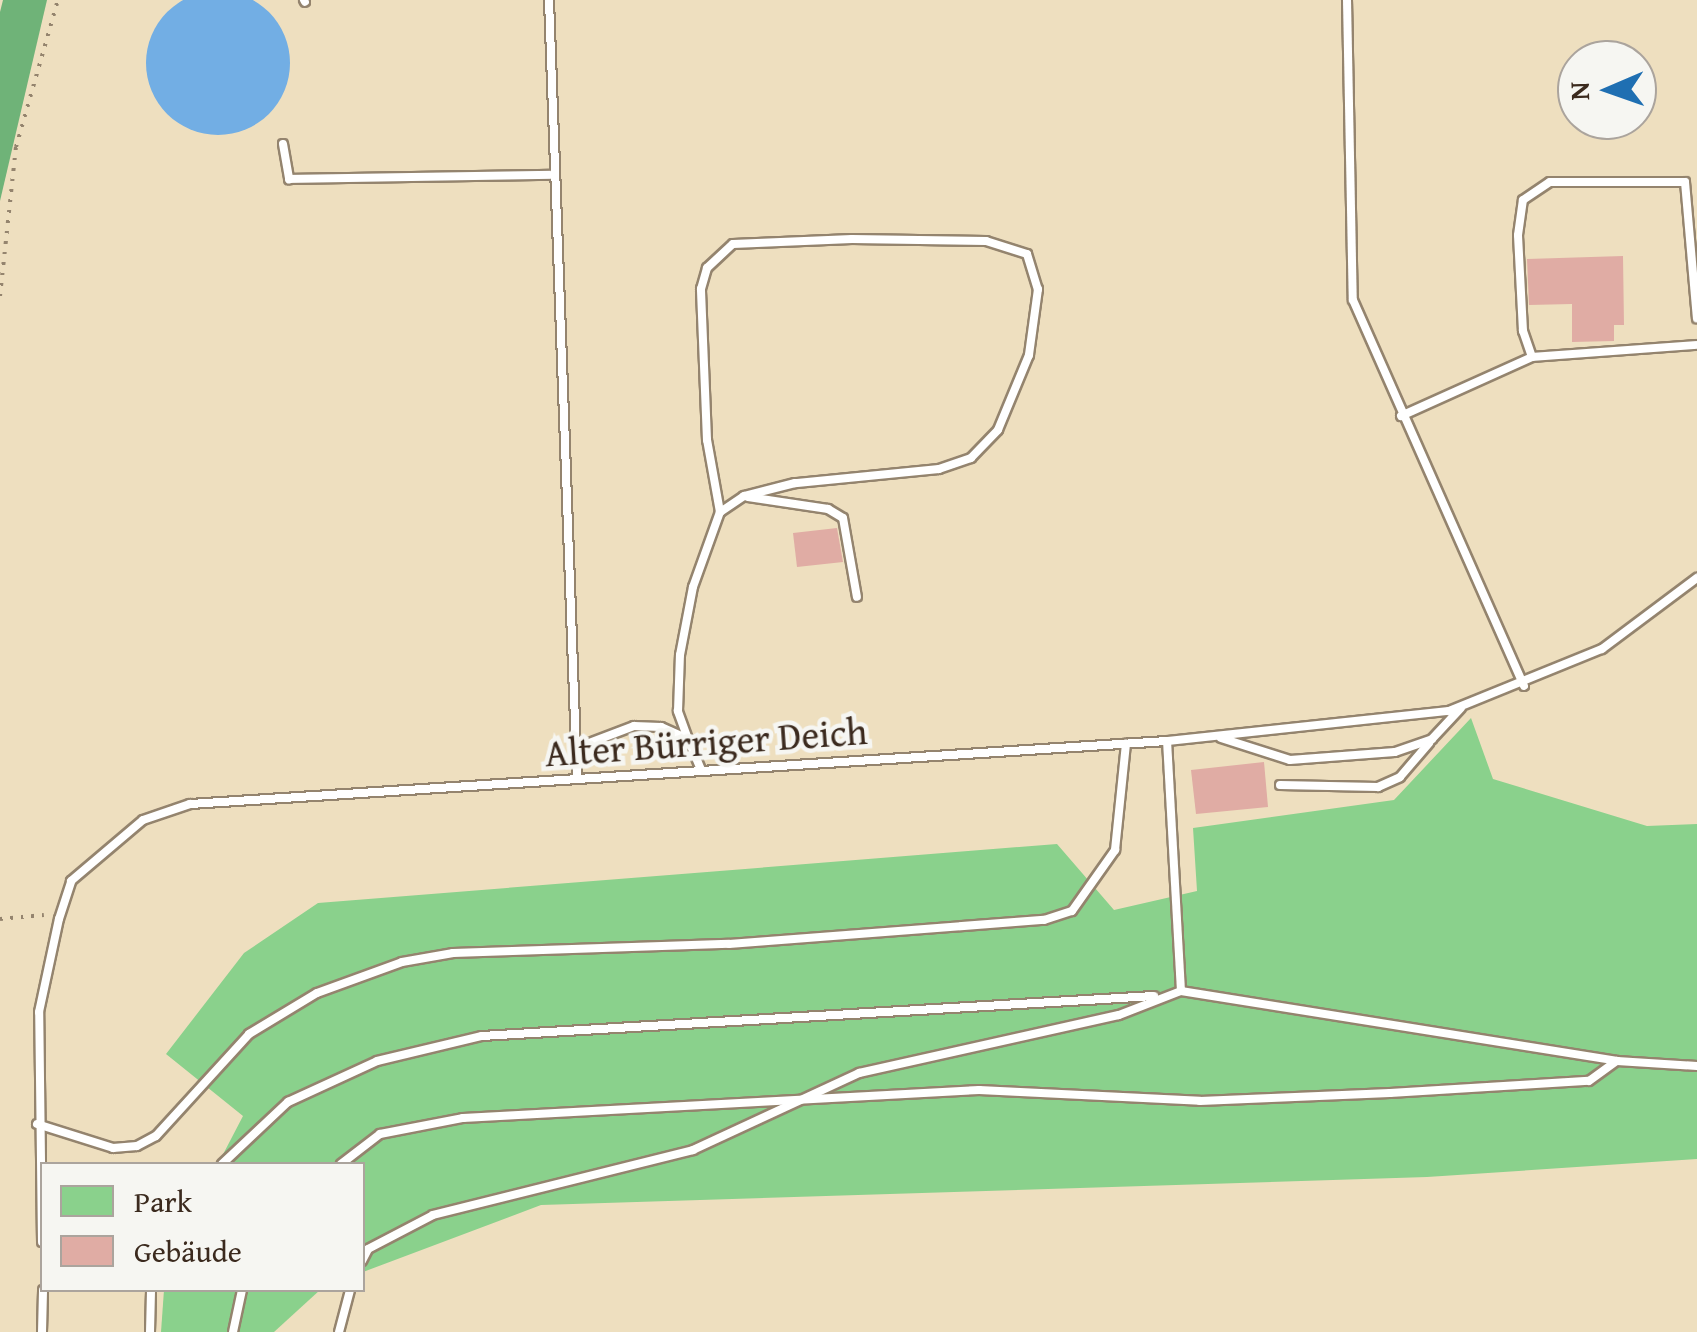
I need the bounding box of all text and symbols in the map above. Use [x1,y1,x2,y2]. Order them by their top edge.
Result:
north arrow [1557,40,1657,140]
text: N [1558,81,1599,101]
street label: Alter Bürriger Deich [543,708,869,776]
legend [40,1162,365,1292]
text: Park [134,1179,192,1223]
text: Gebäude [134,1229,242,1273]

